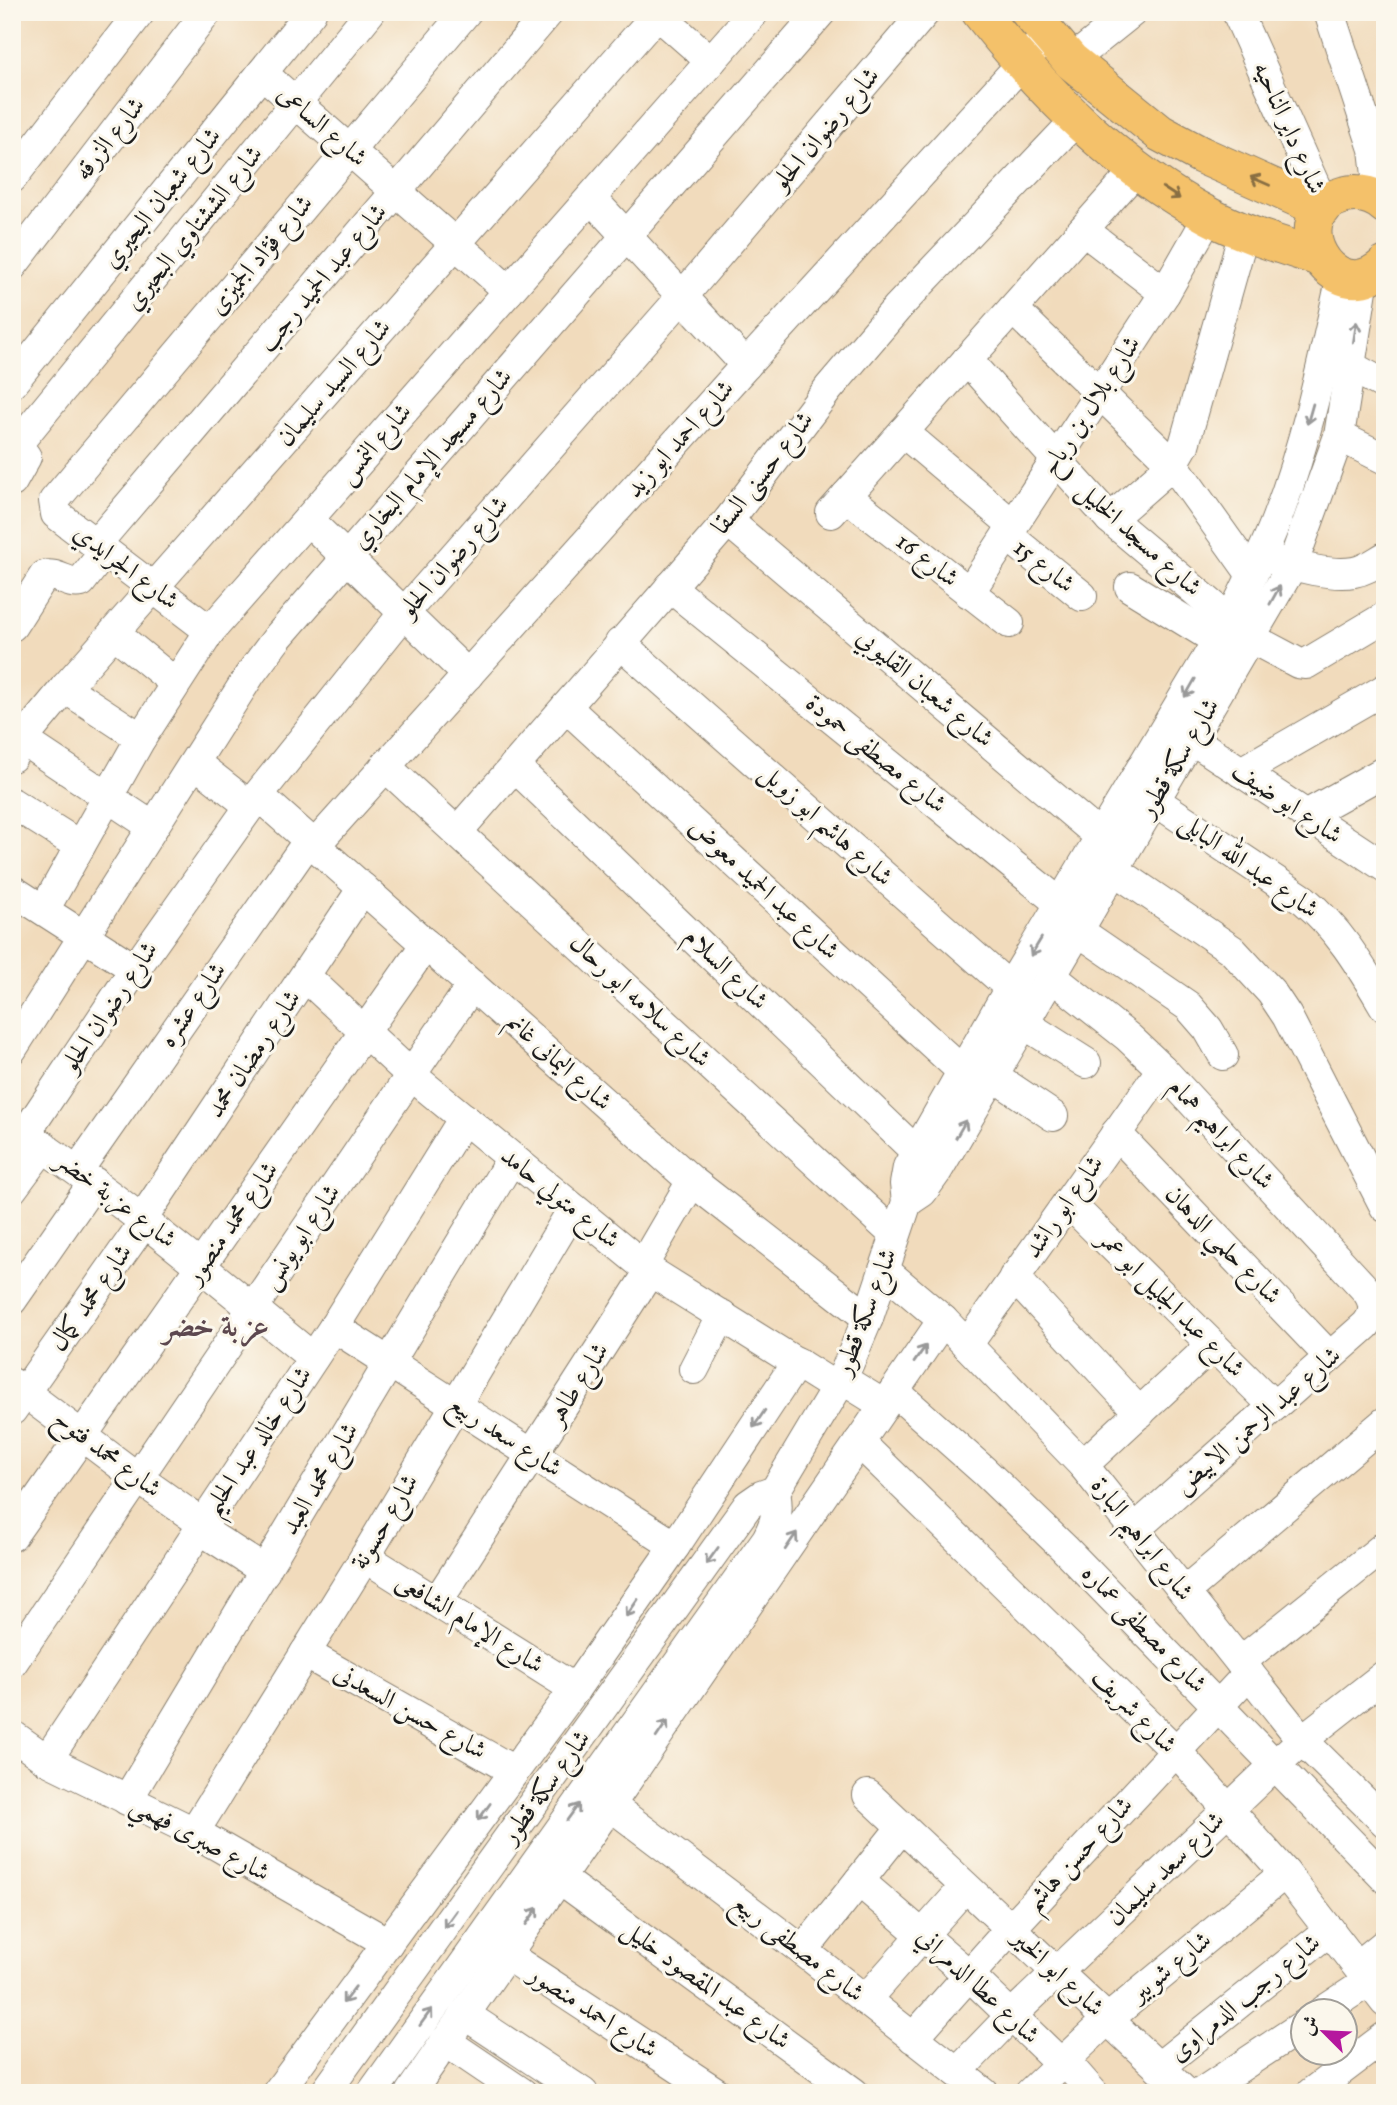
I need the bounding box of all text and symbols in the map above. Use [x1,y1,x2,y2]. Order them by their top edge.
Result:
street label: شارع داير الناحيه [1241,56,1333,201]
street label: شارع رضوان الحلو [763,60,890,202]
street label: شارع الساعى [267,78,374,177]
street label: شارع الزرقه [67,90,156,190]
street label: شارع شعبان البحيري [95,121,232,278]
street label: شارع الششتاوي البحيري [117,139,274,320]
one-way arrow [1250,174,1271,187]
one-way arrow [1161,186,1180,200]
street label: شارع فؤاد الجميزى [201,188,324,325]
street label: شارع عبد الحميد رجب [251,197,398,362]
street label: شارع السيد سليمان [269,312,402,457]
one-way arrow [1349,321,1362,344]
street label: شارع بلال بن رباح [1033,330,1154,486]
street label: شارع مسجد الإمام البخاري [344,361,524,560]
street label: شارع احمد ابو زيد [618,373,745,508]
street label: شارع النمس [331,396,422,494]
one-way arrow [1303,403,1316,425]
street label: شارع حسنى السقا [704,405,825,544]
street label: شارع مسجد الخليل [1067,474,1209,607]
street label: شارع رضوان الحلو [390,489,519,630]
street label: شارع الجرايدي [64,516,186,621]
street label: شارع 16 [886,525,965,598]
street label: شارع 15 [1004,531,1082,604]
one-way arrow [1269,585,1282,606]
street label: شارع شعبان القليوبي [847,621,1001,758]
one-way arrow [1182,678,1196,698]
street label: شارع مصطفى حمودة [796,687,953,824]
street label: شارع سكة قطور [1129,692,1231,828]
street label: شارع ابو ضيف [1223,754,1349,855]
street label: شارع هاشم ابو زويل [747,756,900,900]
street label: شارع عبد الله البابلى [1171,802,1328,929]
street label: شارع عبد الحميد معوض [679,811,846,970]
street label: شارع السلام [673,920,775,1021]
street label: شارع سلامه ابو رحال [559,927,718,1078]
street label: شارع رضوان الحلو [52,935,169,1084]
one-way arrow [1028,937,1043,956]
street label: شارع عشره [152,956,238,1057]
street label: شارع رمضان محمد [199,984,312,1127]
street label: شارع اليمانى غانم [496,1006,619,1122]
street label: شارع ابراهيم همام [1155,1071,1281,1202]
one-way arrow [955,1119,968,1140]
street label: شارع متولي حامد [491,1140,627,1259]
street label: شارع عزبة خضر [44,1142,183,1259]
street label: شارع ابو راشد [1016,1149,1115,1268]
street label: شارع محمد منصور [176,1155,290,1295]
street label: شارع ابو يونس [254,1178,352,1298]
street label: شارع حلمي الدهان [1153,1178,1288,1317]
street label: شارع عبد الجليل ابو عمر [1085,1221,1252,1388]
street label: شارع محمد كمال [42,1238,143,1361]
street label: شارع سكة قطور [826,1244,909,1384]
district label: عزبة خضر [160,1309,269,1347]
street label: شارع طاهر [537,1336,620,1436]
street label: شارع عبد الرحمن الابيض [1168,1339,1351,1506]
one-way arrow [913,1345,927,1364]
street label: شارع خالد عبد الحليم [196,1360,327,1526]
street label: شارع سعد ربيع [439,1387,568,1490]
street label: شارع محمد فتوح [42,1402,168,1510]
one-way arrow [752,1409,766,1428]
street label: شارع محمد العبد [273,1416,370,1544]
street label: شارع حسونة [343,1468,430,1578]
street label: شارع ابراهيم البارة [1077,1470,1201,1613]
one-way arrow [784,1532,798,1552]
one-way arrow [705,1546,720,1565]
street label: شارع مصطفى عماره [1071,1557,1214,1703]
street label: شارع الإمام الشافعى [387,1564,550,1686]
one-way arrow [625,1598,639,1617]
street label: شارع حسن السعدنى [326,1656,492,1771]
street label: شارع شريف [1081,1661,1184,1764]
one-way arrow [655,1720,670,1739]
street label: شارع سكة قطور [492,1723,602,1855]
street label: شارع صبرى فهمي [121,1788,276,1896]
street label: شارع حسن هاشم [1017,1789,1147,1924]
one-way arrow [477,1802,491,1821]
one-way arrow [565,1803,580,1822]
street label: شارع سعد سليمان [1100,1804,1235,1937]
street label: شارع مصطفى ربيع [721,1886,871,2015]
one-way arrow [525,1907,539,1926]
one-way arrow [443,1909,458,1928]
street label: شارع عبد المقصود خليل [613,1913,797,2061]
street label: شارع عطا الدمراني [907,1920,1047,2055]
street label: شارع ابو الخير [1000,1920,1111,2027]
street label: شارع شوبير [1121,1924,1221,2015]
street label: شارع رجب الدمراوى [1163,1927,1327,2069]
street label: شارع احمد منصور [517,1956,664,2069]
one-way arrow [342,1985,357,2004]
north arrow [1288,1996,1358,2066]
one-way arrow [419,2008,433,2027]

